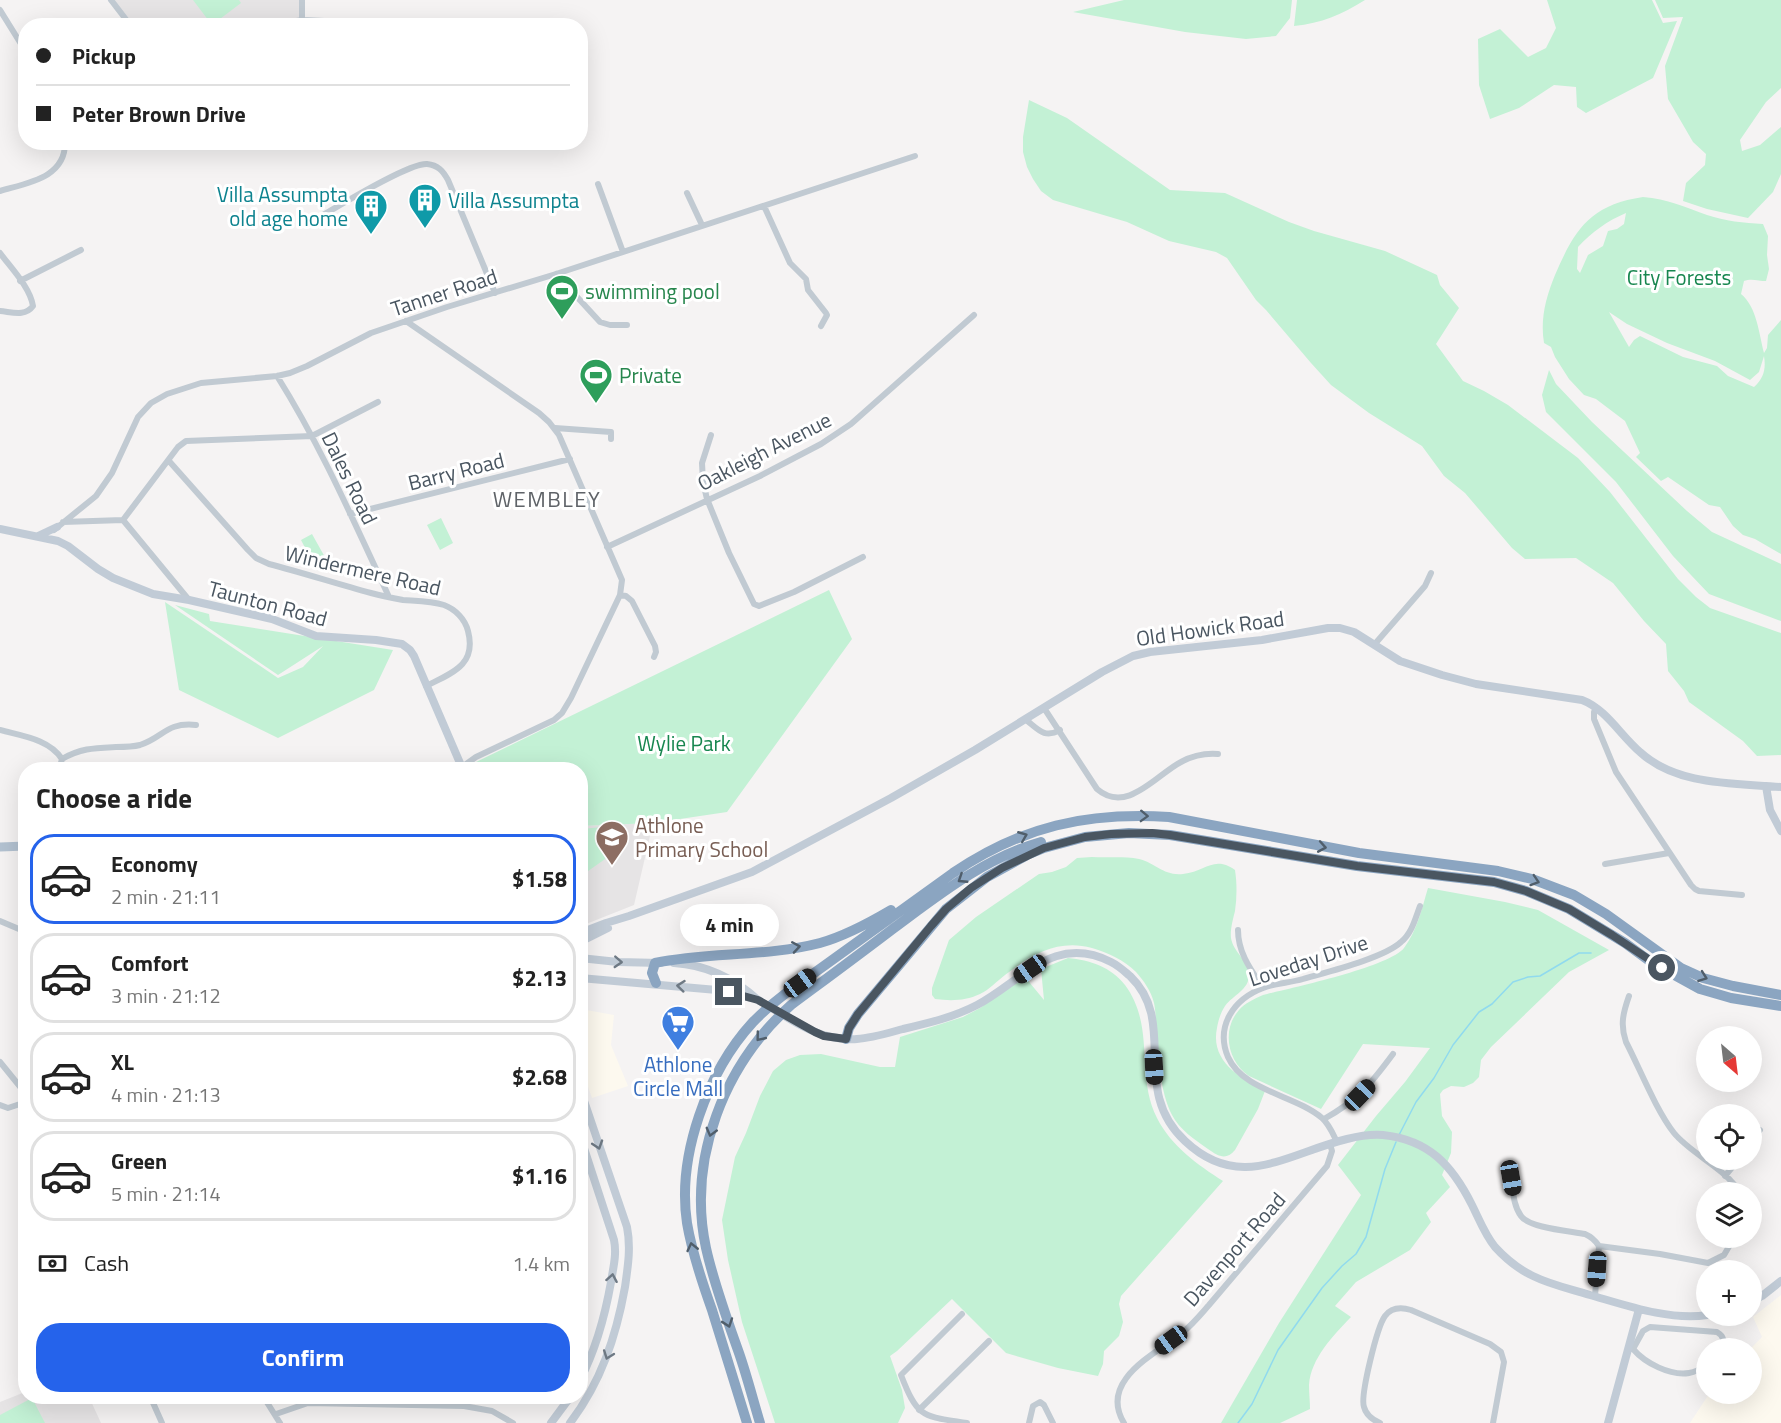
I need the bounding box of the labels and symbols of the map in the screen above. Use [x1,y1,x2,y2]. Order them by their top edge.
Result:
place label: Villa Assumpta old age home [217,178,348,234]
building icon: Villa Assumpta [407,182,443,229]
place label: Villa Assumpta [448,184,580,216]
building icon: Villa Assumpta old age home [353,188,389,235]
street label: Tanner Road [387,260,501,324]
park label: City Forests [1627,261,1731,293]
sports icon: swimming pool [544,273,580,320]
place label: swimming pool [585,275,720,307]
sports icon: Private [578,357,614,404]
place label: Private [619,359,682,391]
street label: Oakleigh Avenue [691,403,837,499]
street label: Dales Road [314,426,386,530]
street label: Barry Road [404,444,508,498]
district label: WEMBLEY [493,482,601,516]
street label: Windermere Road [282,536,444,604]
street label: Taunton Road [205,572,331,634]
street label: Old Howick Road [1134,602,1286,654]
park label: Wylie Park [637,727,731,759]
place label: Athlone Primary School [635,809,768,865]
one-way arrow [1140,810,1149,822]
school or university icon: Athlone Primary School [594,819,630,866]
one-way arrow [1017,830,1027,843]
one-way arrow [1317,840,1327,853]
one-way arrow [958,872,969,883]
one-way arrow [1529,874,1540,886]
callout: 4 min [680,905,778,947]
street label: Loveday Drive [1244,926,1372,994]
one-way arrow [792,941,801,953]
car [1010,951,1050,987]
route start [1648,954,1675,981]
one-way arrow [613,955,622,968]
car [780,965,820,1001]
one-way arrow [1697,970,1708,982]
route end [715,978,742,1005]
one-way arrow [676,980,685,993]
supermarket icon: Athlone Circle Mall [660,1004,696,1051]
north arrow [1696,1026,1762,1092]
one-way arrow [756,1031,767,1042]
place label: Athlone Circle Mall [633,1048,723,1104]
car [1144,1049,1164,1085]
car [1341,1076,1379,1114]
one-way arrow [706,1126,718,1137]
one-way arrow [591,1139,604,1150]
car [1499,1159,1523,1197]
street label: Davenport Road [1175,1185,1293,1313]
one-way arrow [686,1242,699,1252]
car [1587,1250,1607,1288]
one-way arrow [605,1273,618,1283]
one-way arrow [721,1317,734,1328]
car [1151,1322,1191,1358]
one-way arrow [603,1349,616,1360]

